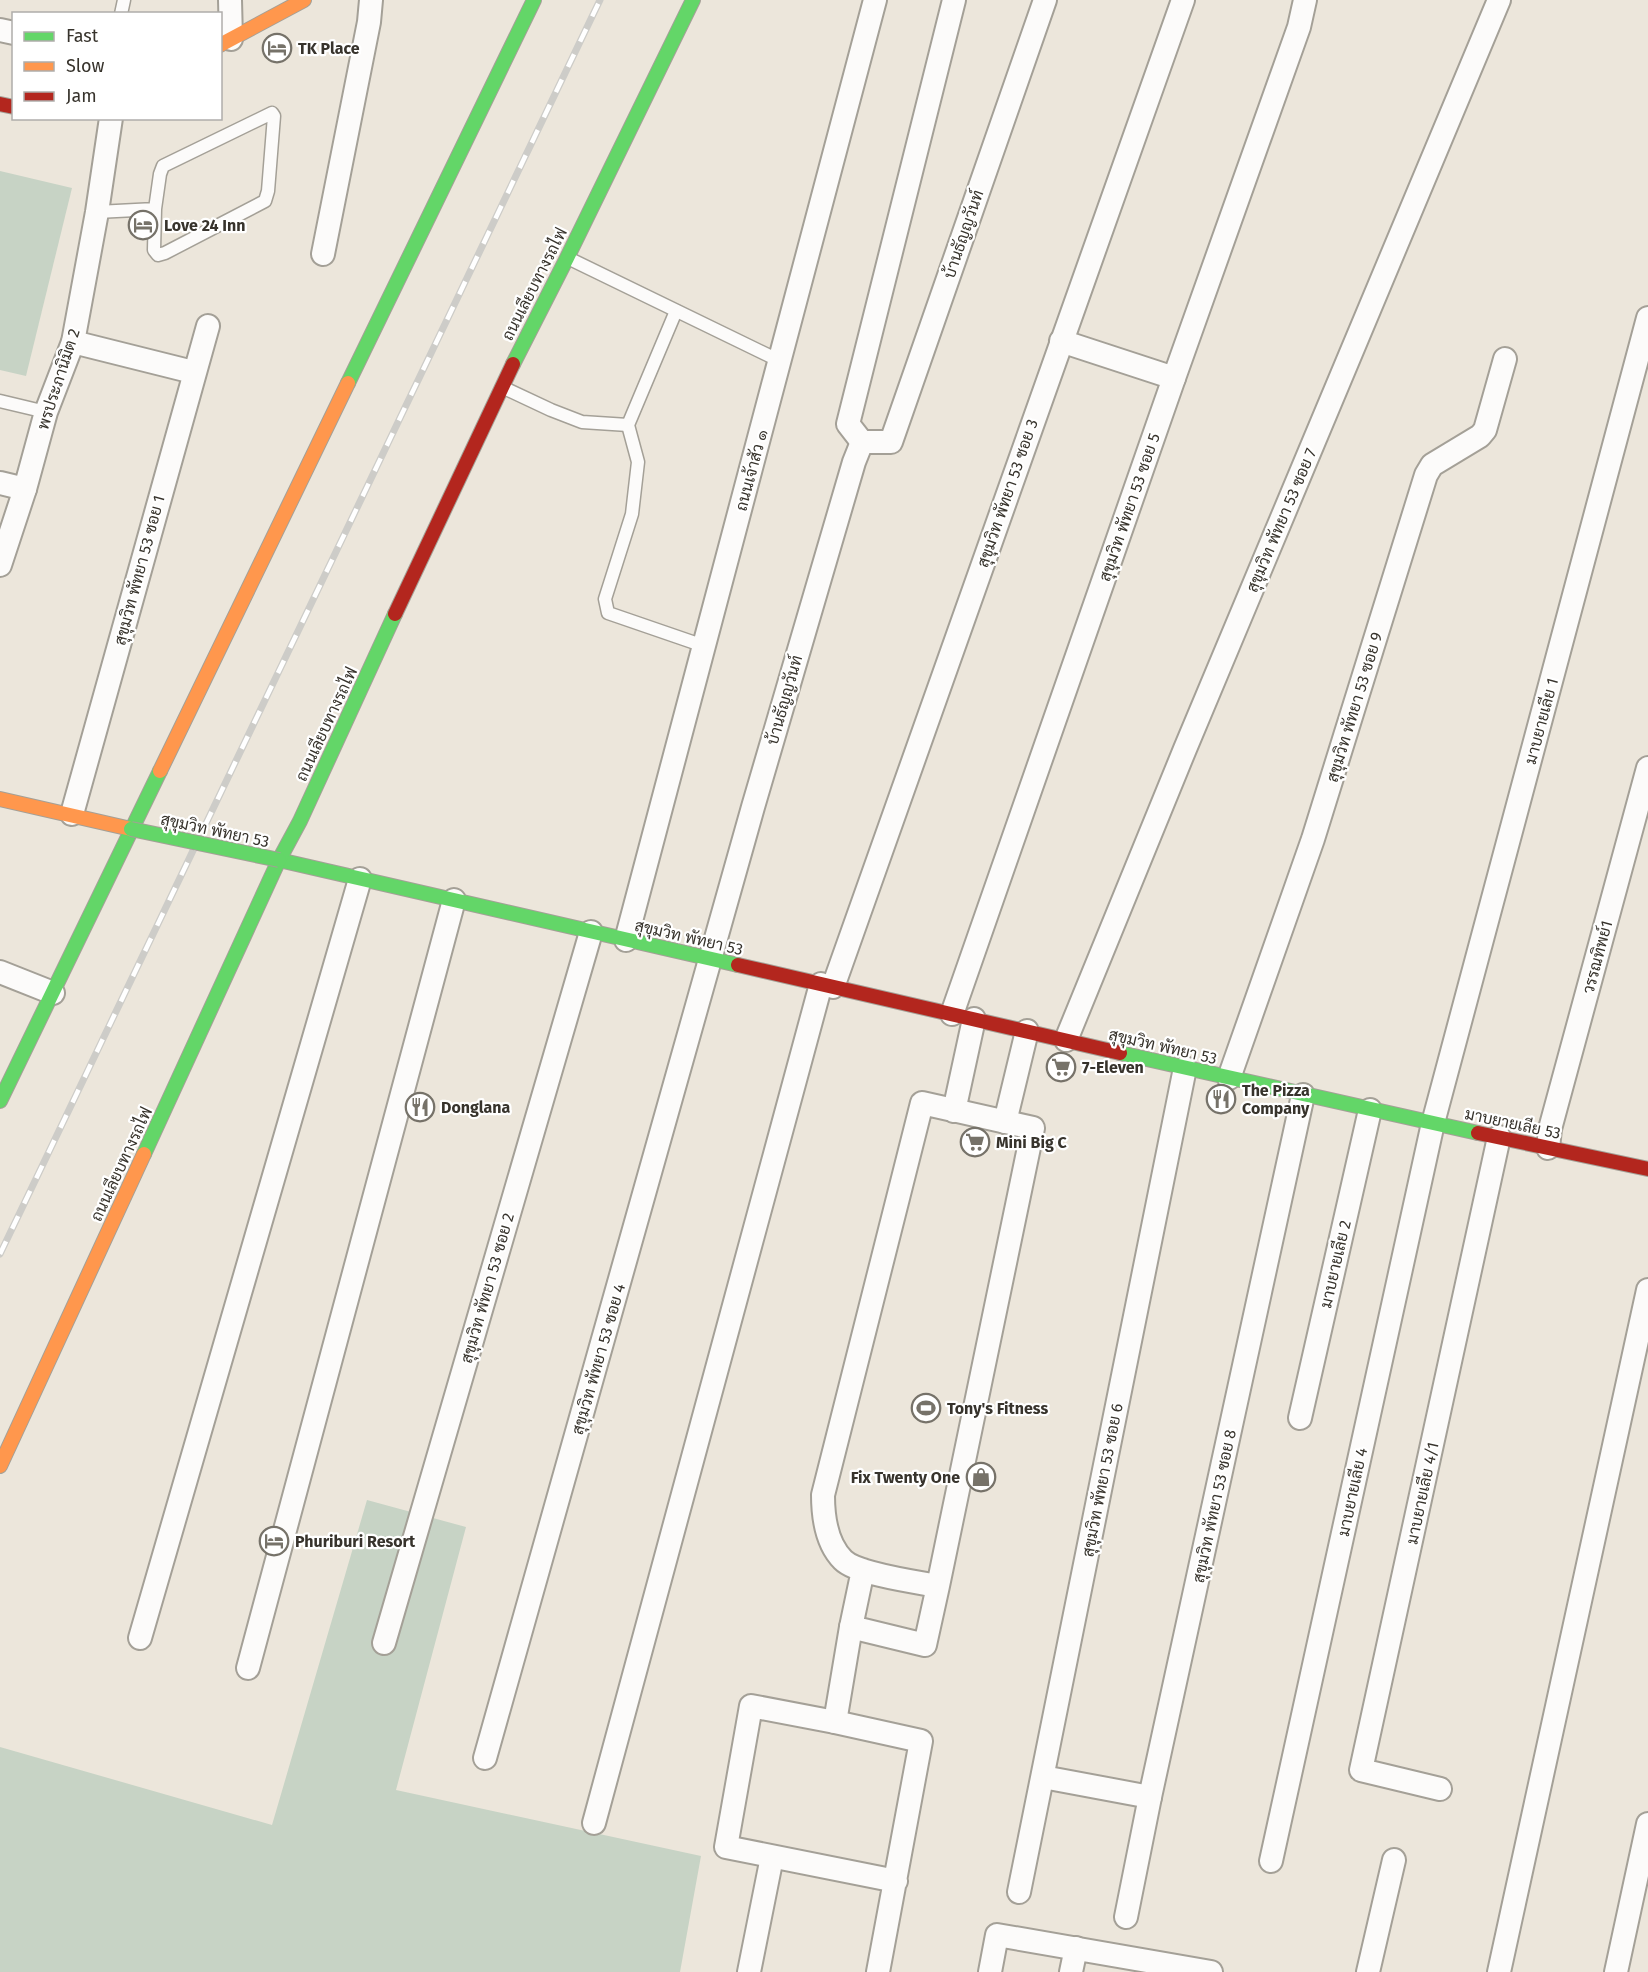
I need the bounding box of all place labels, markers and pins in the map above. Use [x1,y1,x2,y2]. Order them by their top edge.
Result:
hotel icon: TK Place [261,32,293,64]
place label: TK Place [298,39,360,58]
hotel icon: Love 24 Inn [127,209,159,241]
place label: Love 24 Inn [164,216,246,235]
supermarket icon: 7-Eleven [1045,1051,1077,1083]
place label: 7-Eleven [1082,1058,1144,1077]
place label: The Pizza Company [1242,1081,1310,1118]
restaurant icon: The Pizza Company [1205,1083,1237,1115]
restaurant icon: Donglana [404,1091,436,1123]
place label: Donglana [441,1098,510,1117]
supermarket icon: Mini Big C [959,1126,991,1158]
place label: Mini Big C [996,1133,1068,1152]
sports icon: Tony's Fitness [910,1392,942,1424]
place label: Tony's Fitness [947,1399,1048,1418]
shop icon: Fix Twenty One [965,1461,997,1493]
place label: Fix Twenty One [851,1468,960,1487]
hotel icon: Phuriburi Resort [258,1525,290,1557]
place label: Phuriburi Resort [295,1532,416,1551]

